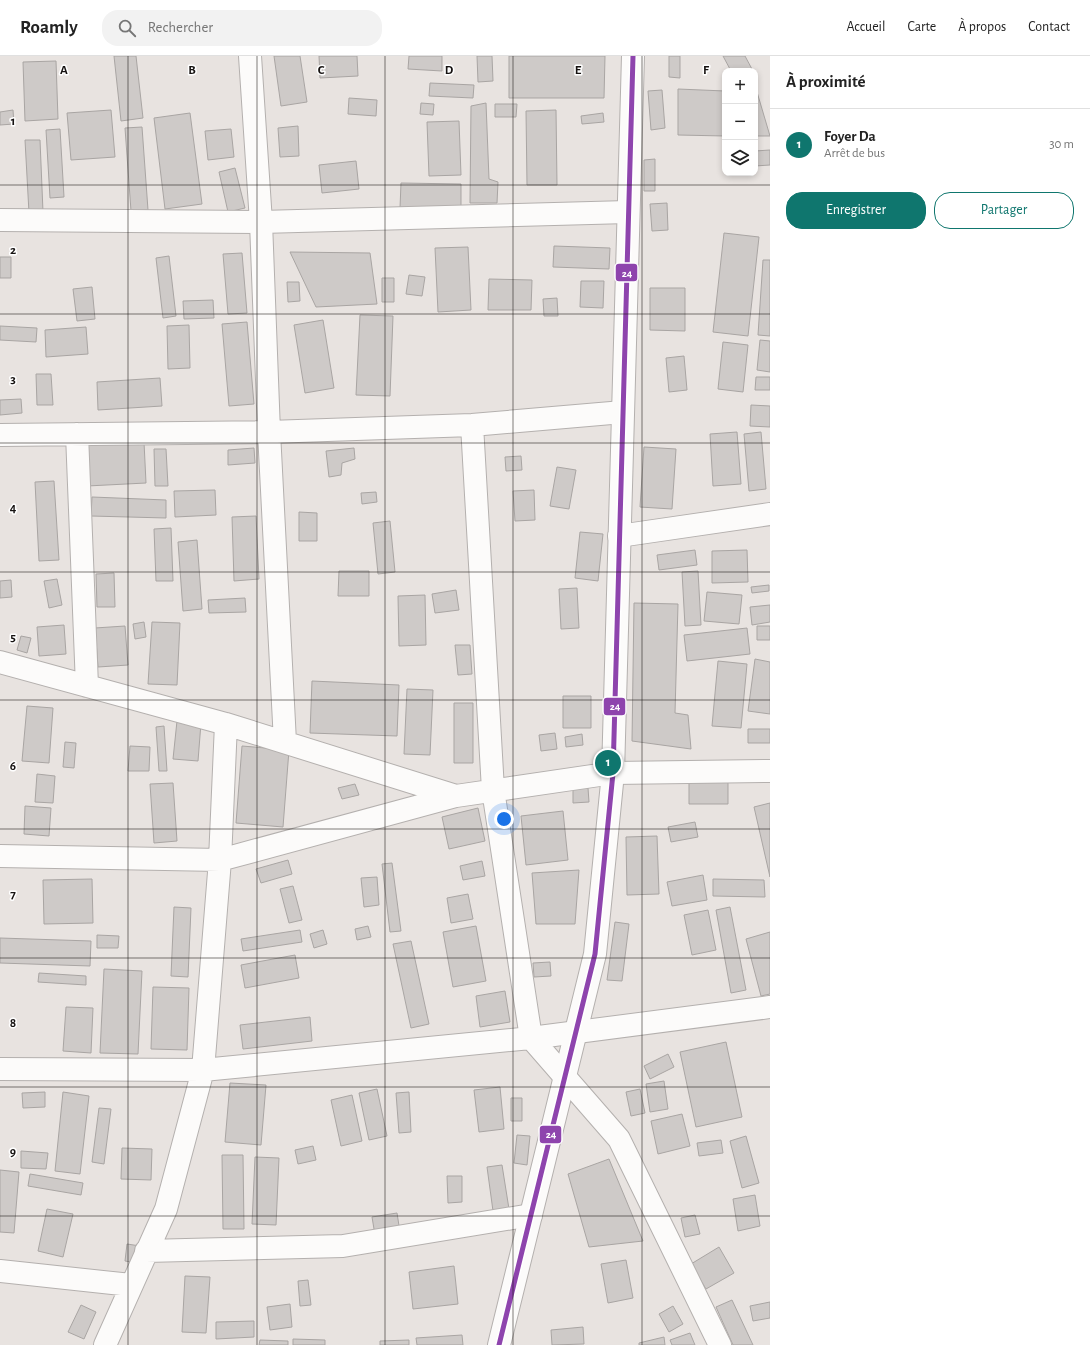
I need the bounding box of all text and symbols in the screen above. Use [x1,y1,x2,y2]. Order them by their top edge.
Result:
search box [102,10,382,46]
icon: search [116,17,138,39]
text: Roamly [20,18,78,37]
text: Rechercher [148,20,213,35]
text: Accueil [846,20,885,34]
text: Carte [907,20,936,34]
text: À propos [958,20,1006,34]
text: Contact [1028,20,1070,34]
text: A [60,64,68,77]
text: B [188,64,196,77]
text: C [318,64,325,77]
text: D [445,64,454,77]
text: E [575,64,582,77]
text: F [703,64,710,77]
map controls [722,68,758,176]
button: + [722,68,758,104]
text: À proximité [786,73,866,90]
button: − [722,104,758,140]
text: 1 [11,115,15,128]
text: Foyer Da [824,129,876,144]
text: 1 [797,138,801,151]
text: 30 m [1049,138,1074,151]
button: layers [722,140,758,176]
text: Arrêt de bus [824,147,885,160]
button: Enregistrer [786,192,926,229]
button: Partager [934,192,1074,229]
text: 2 [10,244,16,257]
line badge: 24 [615,263,638,282]
text: 24 [622,268,633,279]
text: 3 [10,373,16,386]
text: 4 [10,502,17,515]
text: 5 [10,631,16,644]
line badge: 24 [603,697,626,716]
text: 24 [610,701,621,712]
pin: 1 [595,748,621,778]
text: 6 [10,760,16,773]
your location [494,809,514,829]
text: 7 [10,888,16,901]
text: 8 [10,1017,16,1030]
line badge: 24 [539,1125,562,1144]
text: 24 [546,1129,557,1140]
text: 9 [10,1146,16,1159]

